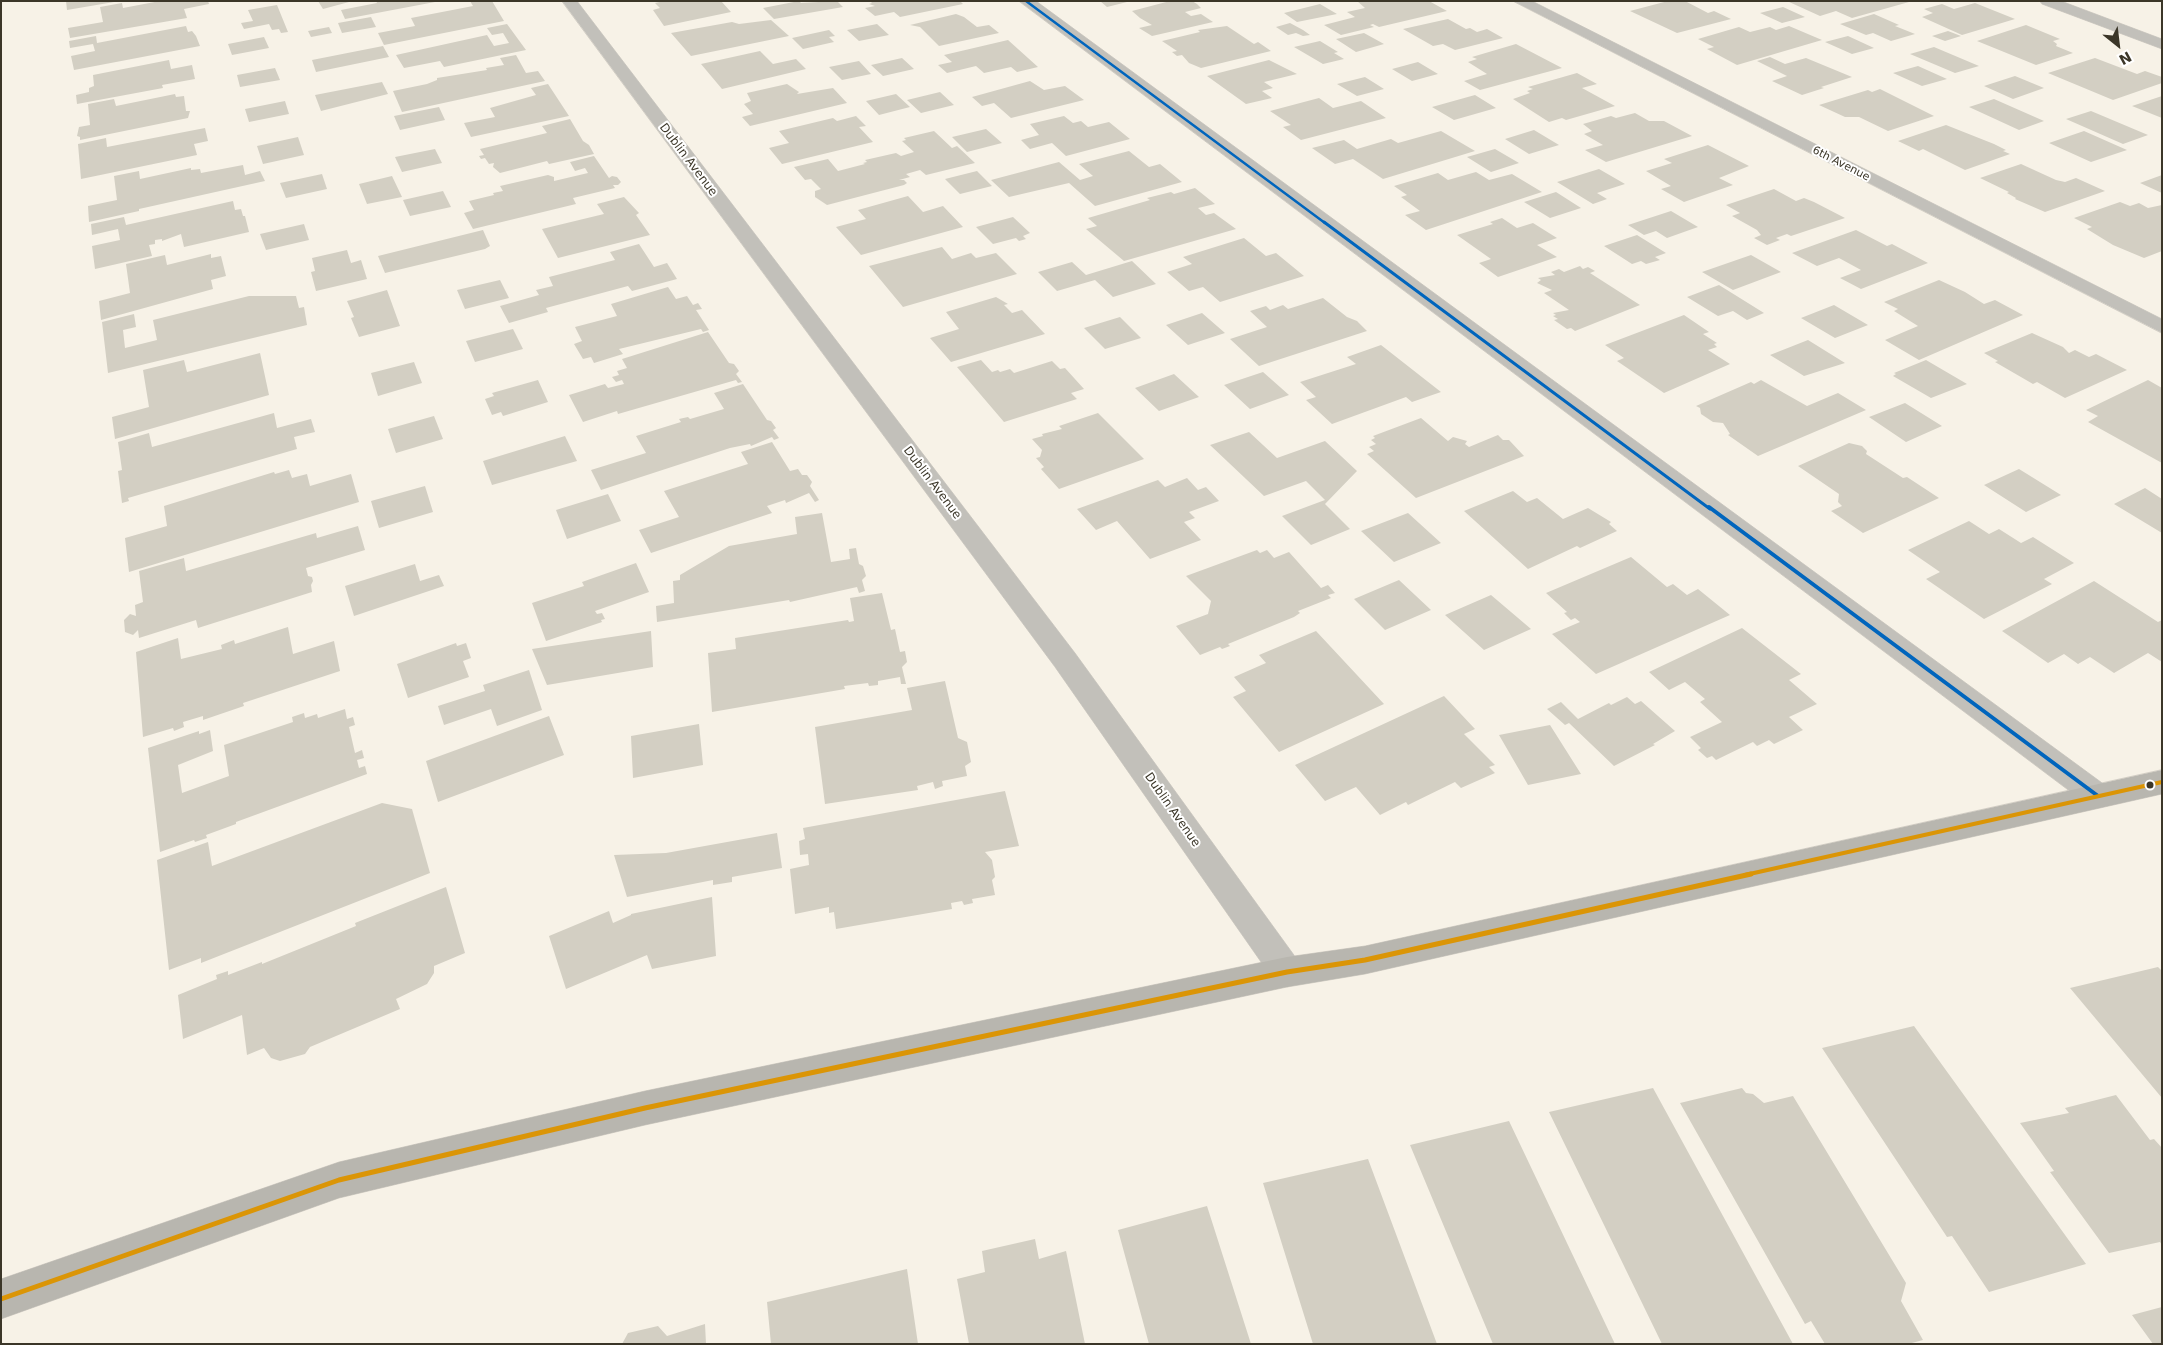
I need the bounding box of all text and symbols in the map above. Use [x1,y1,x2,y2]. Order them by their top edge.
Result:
north arrow [2093,20,2143,70]
text: N [2116,48,2134,68]
street label: Dublin Avenue [656,121,720,199]
street label: 6th Avenue [1810,144,1872,184]
street label: Dublin Avenue [900,444,964,522]
street label: Dublin Avenue [1141,770,1203,850]
unlabelled marker [2145,780,2155,790]

